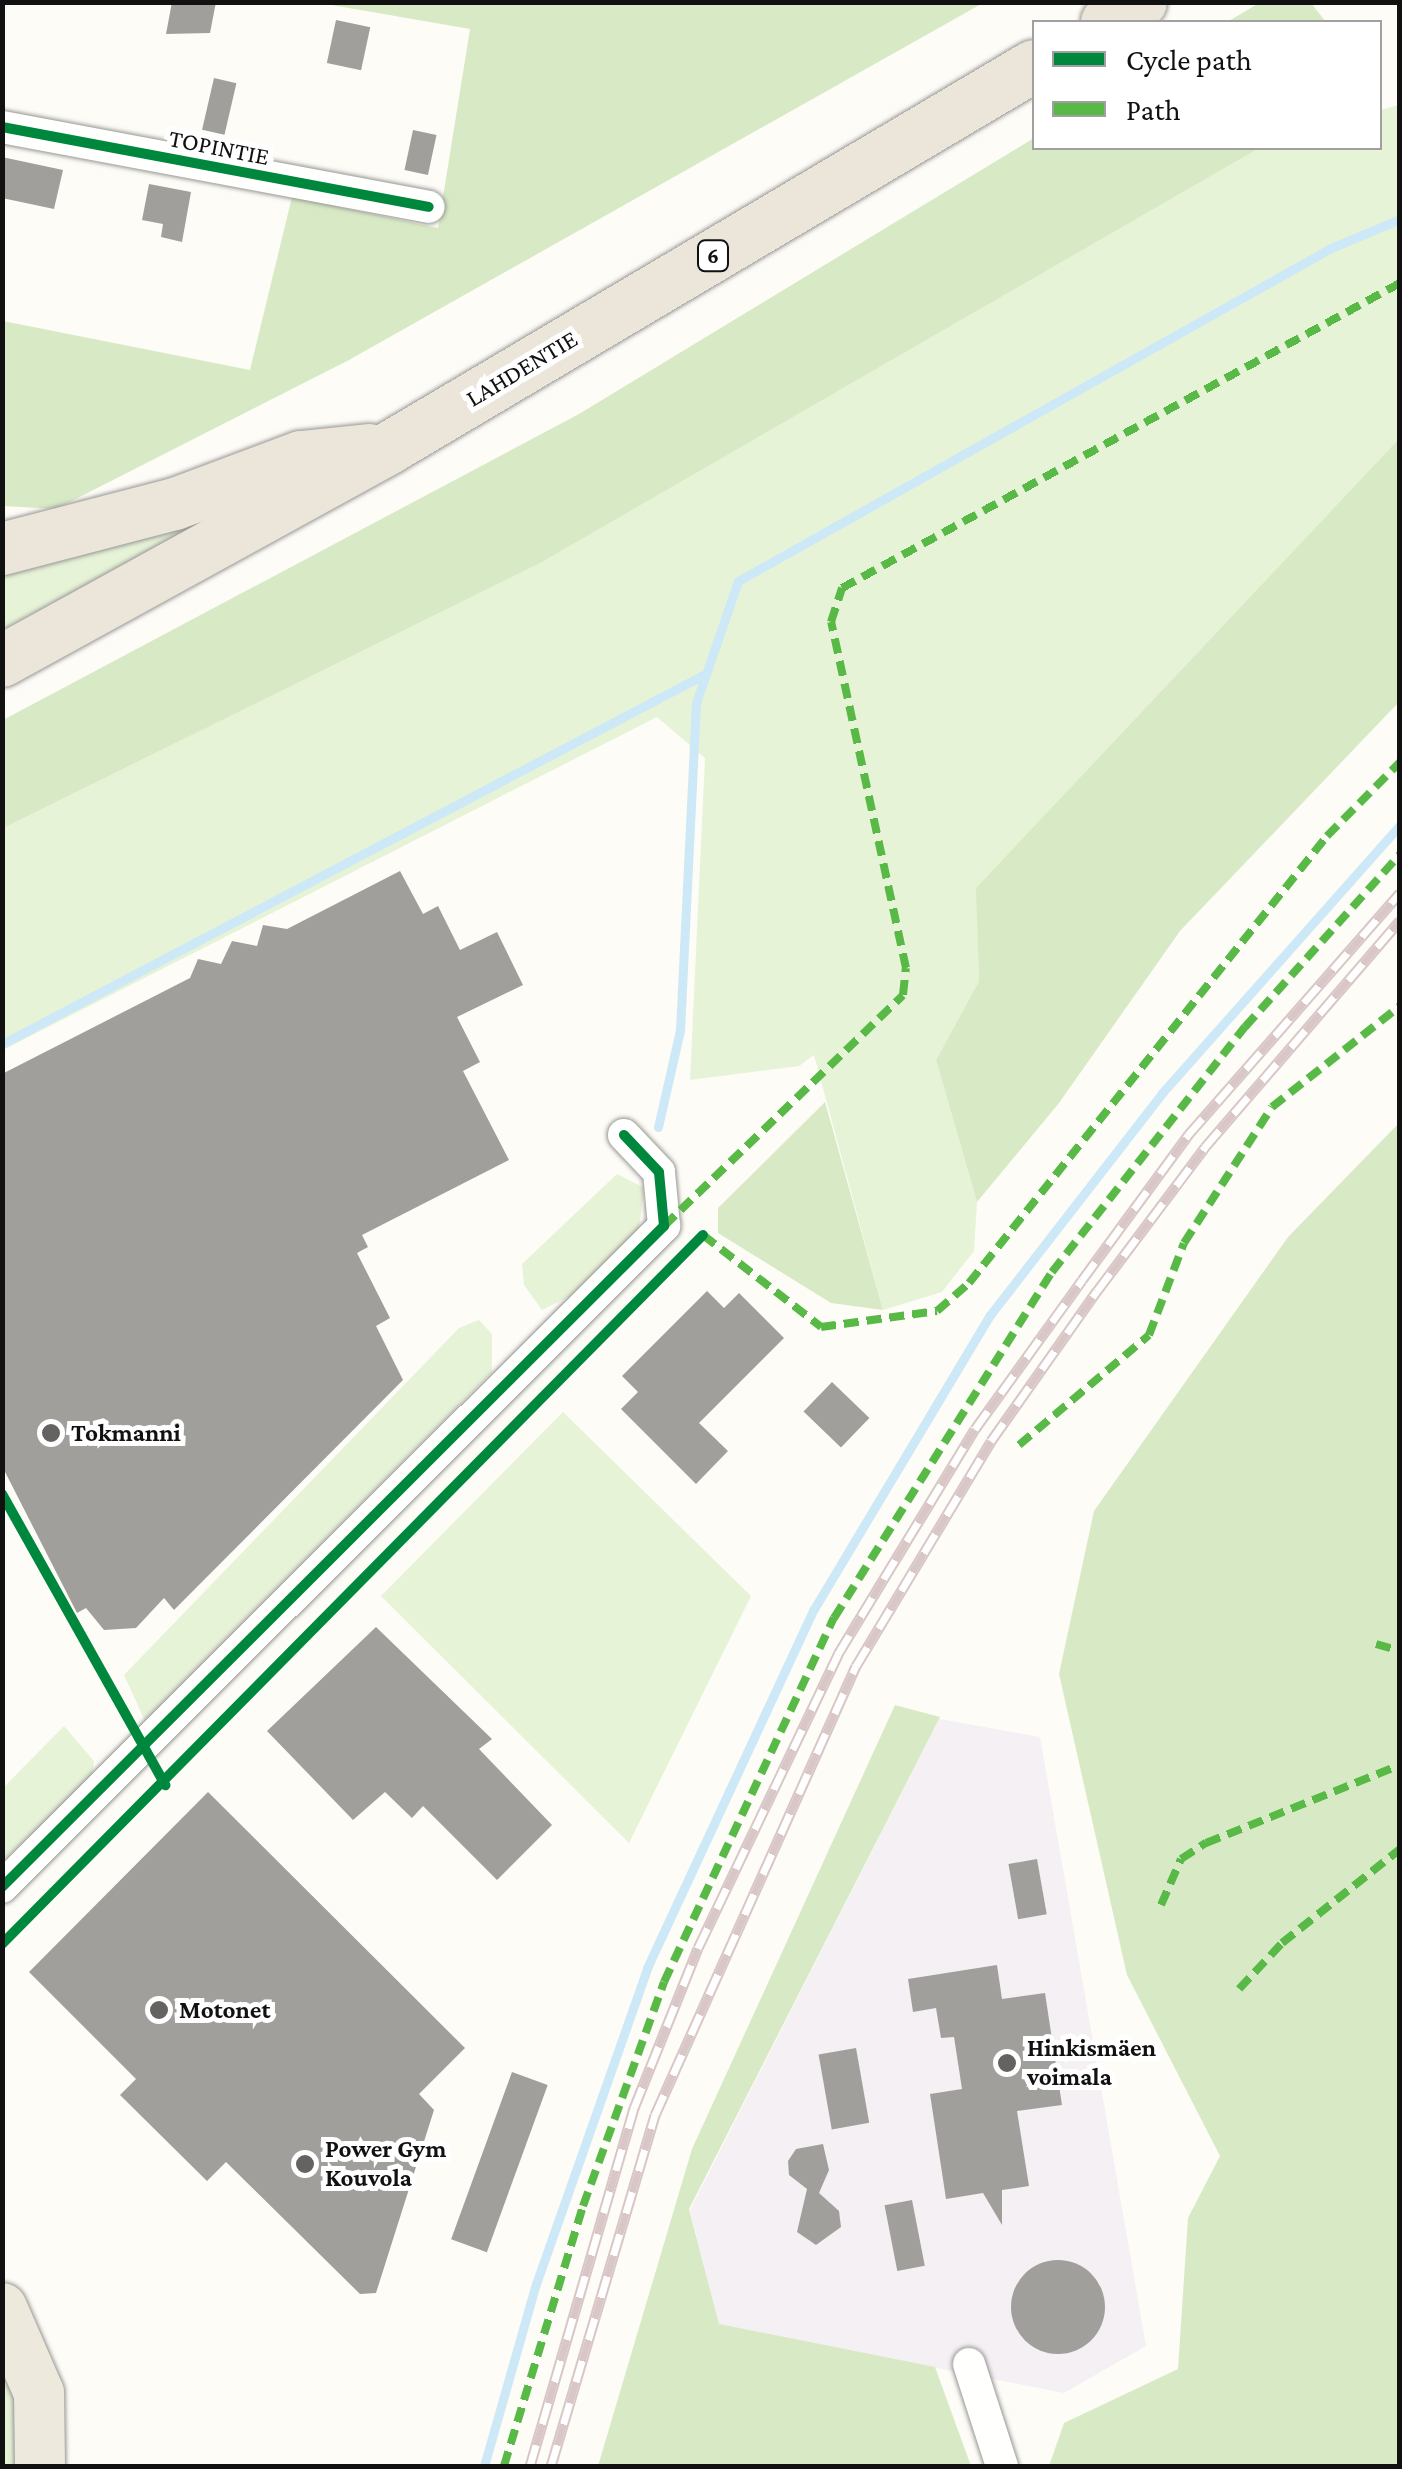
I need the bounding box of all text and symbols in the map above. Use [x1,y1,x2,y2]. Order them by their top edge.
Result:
legend [1032,20,1382,150]
text: Cycle path [1126,43,1252,76]
text: Path [1126,93,1181,126]
street label: TOPINTIE [166,124,272,172]
road number: 6 [696,239,730,273]
street label: LAHDENTIE [461,324,583,414]
place label: Tokmanni [71,1418,181,1448]
marker: Tokmanni [40,1422,62,1444]
place label: Motonet [179,1995,270,2025]
marker: Motonet [148,1999,170,2021]
place label: Hinkismäen voimala [1027,2034,1156,2093]
marker: Hinkismäen voimala [996,2052,1018,2074]
place label: Power Gym Kouvola [325,2135,446,2194]
marker: Power Gym Kouvola [294,2153,316,2175]

